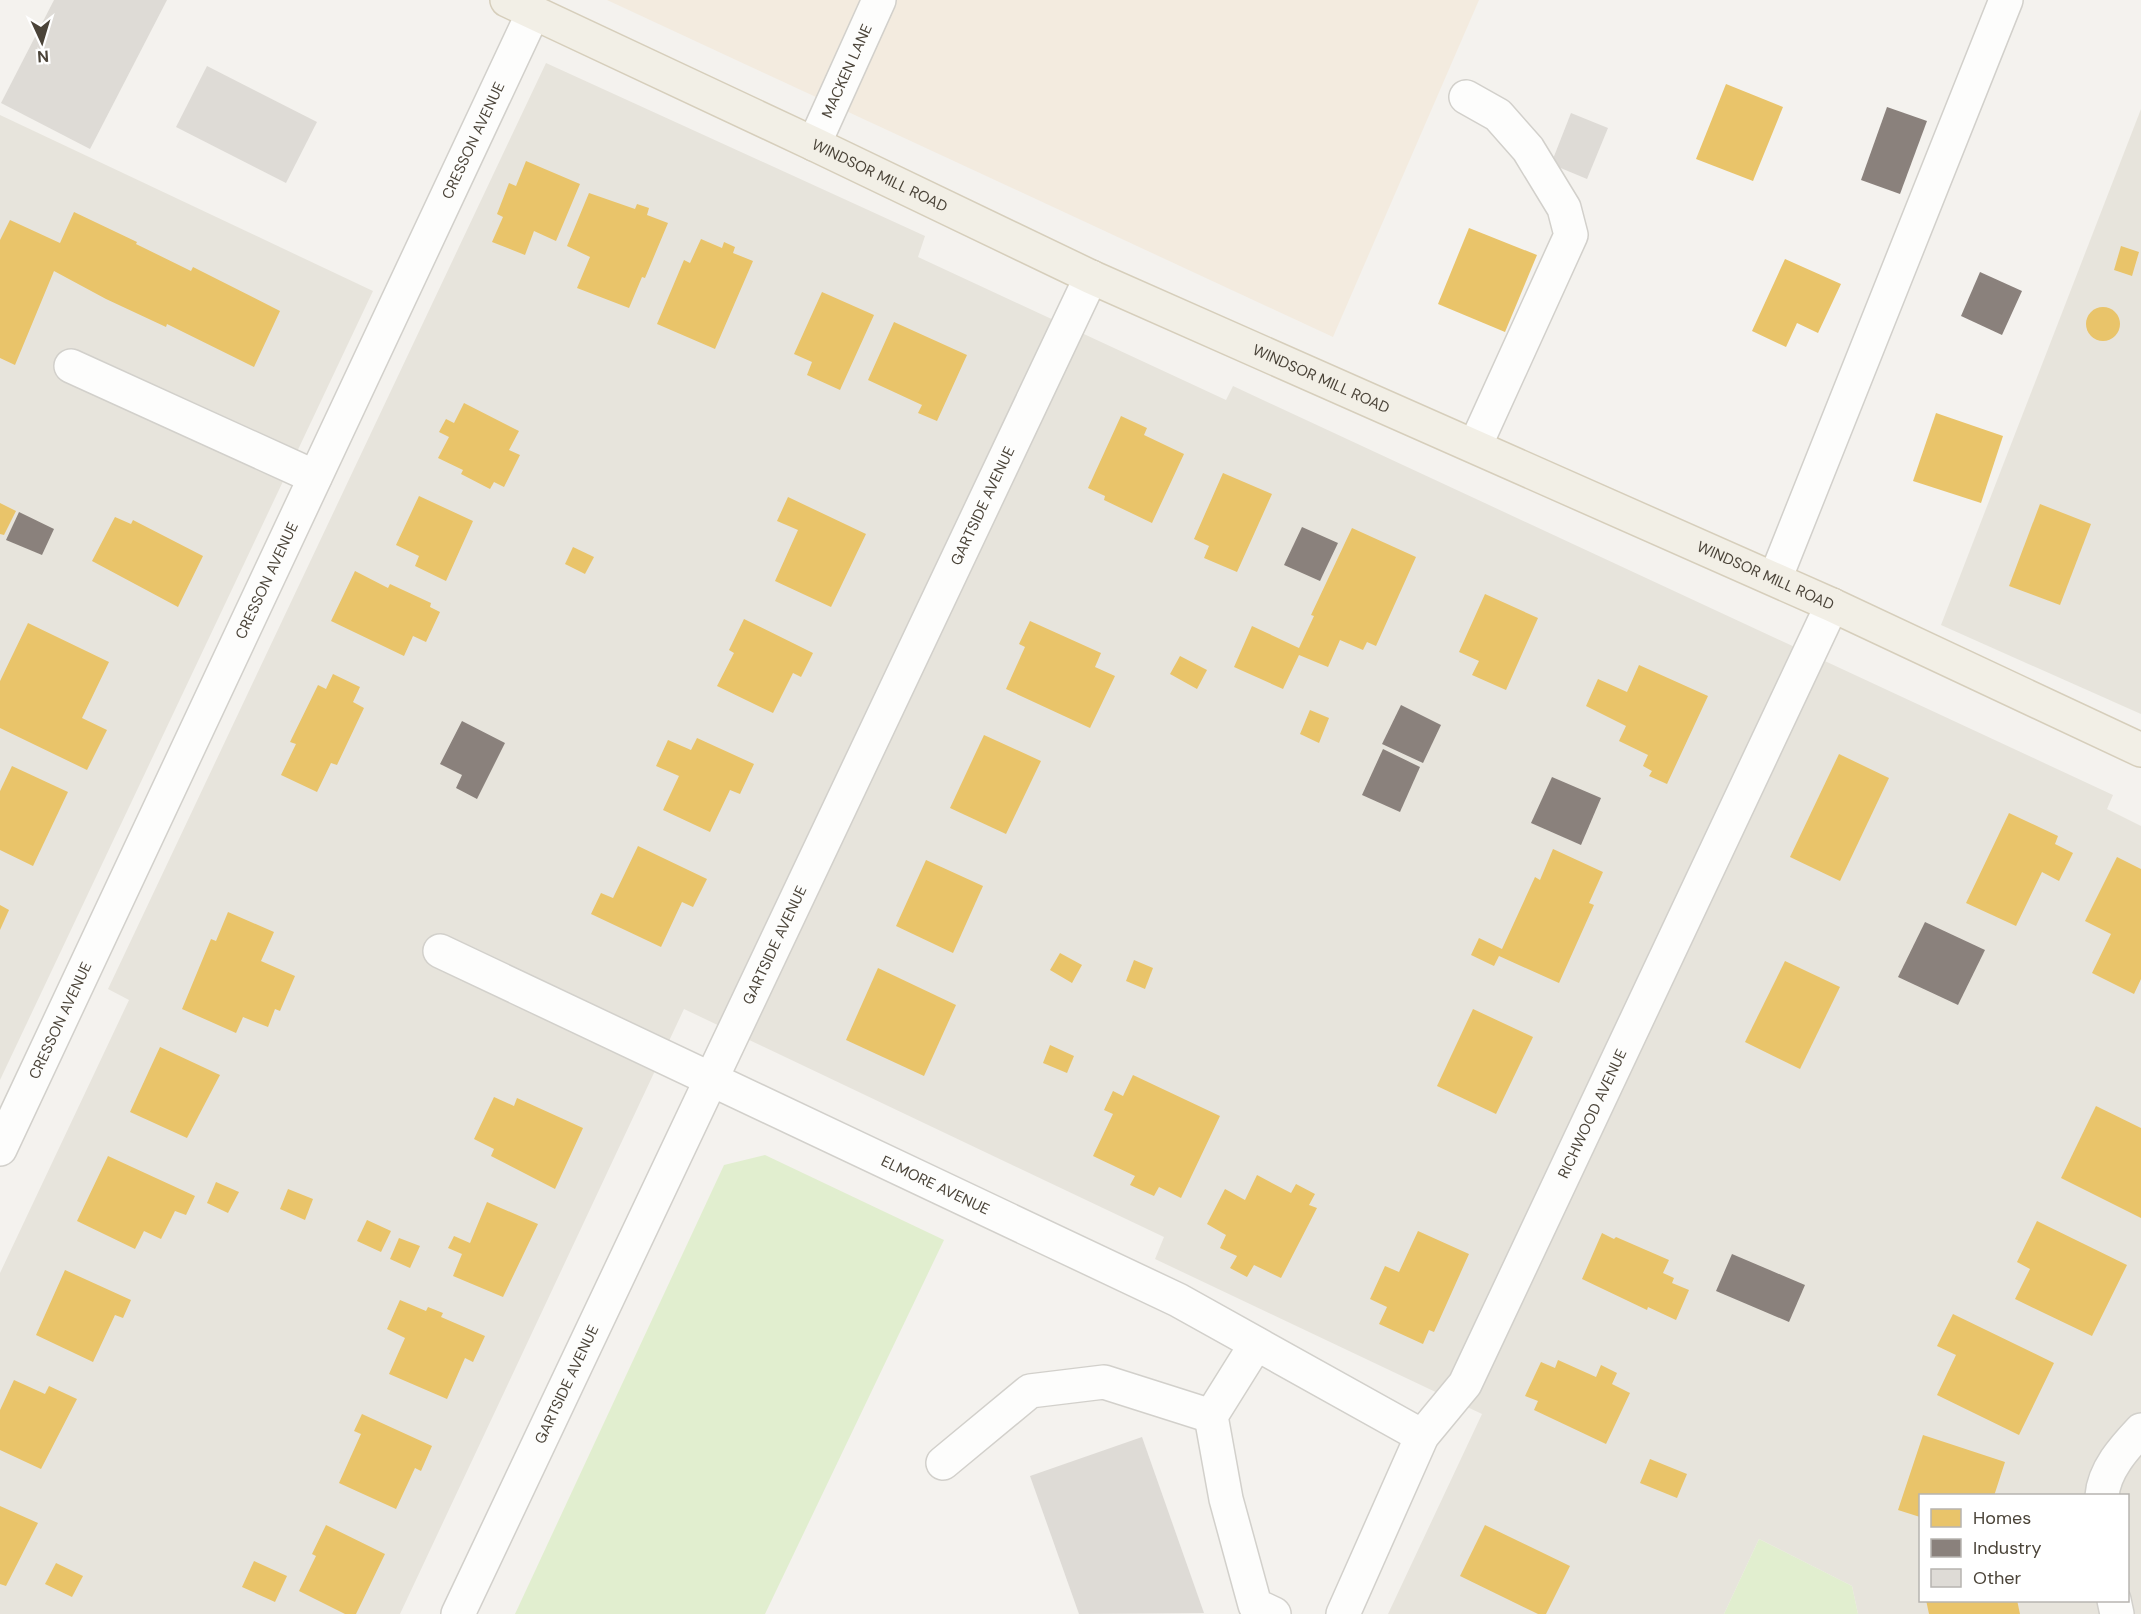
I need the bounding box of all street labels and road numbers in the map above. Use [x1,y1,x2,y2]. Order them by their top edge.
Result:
street label: MACKEN LANE [817,21,877,121]
street label: CRESSON AVENUE [437,79,509,202]
street label: WINDSOR MILL ROAD [809,135,951,217]
street label: WINDSOR MILL ROAD [1249,340,1393,418]
street label: GARTSIDE AVENUE [946,443,1019,569]
street label: CRESSON AVENUE [231,519,303,642]
street label: WINDSOR MILL ROAD [1694,536,1837,615]
street label: GARTSIDE AVENUE [738,883,811,1008]
street label: CRESSON AVENUE [24,959,96,1082]
street label: RICHWOOD AVENUE [1553,1046,1631,1182]
street label: ELMORE AVENUE [878,1151,993,1219]
street label: GARTSIDE AVENUE [530,1322,603,1447]

